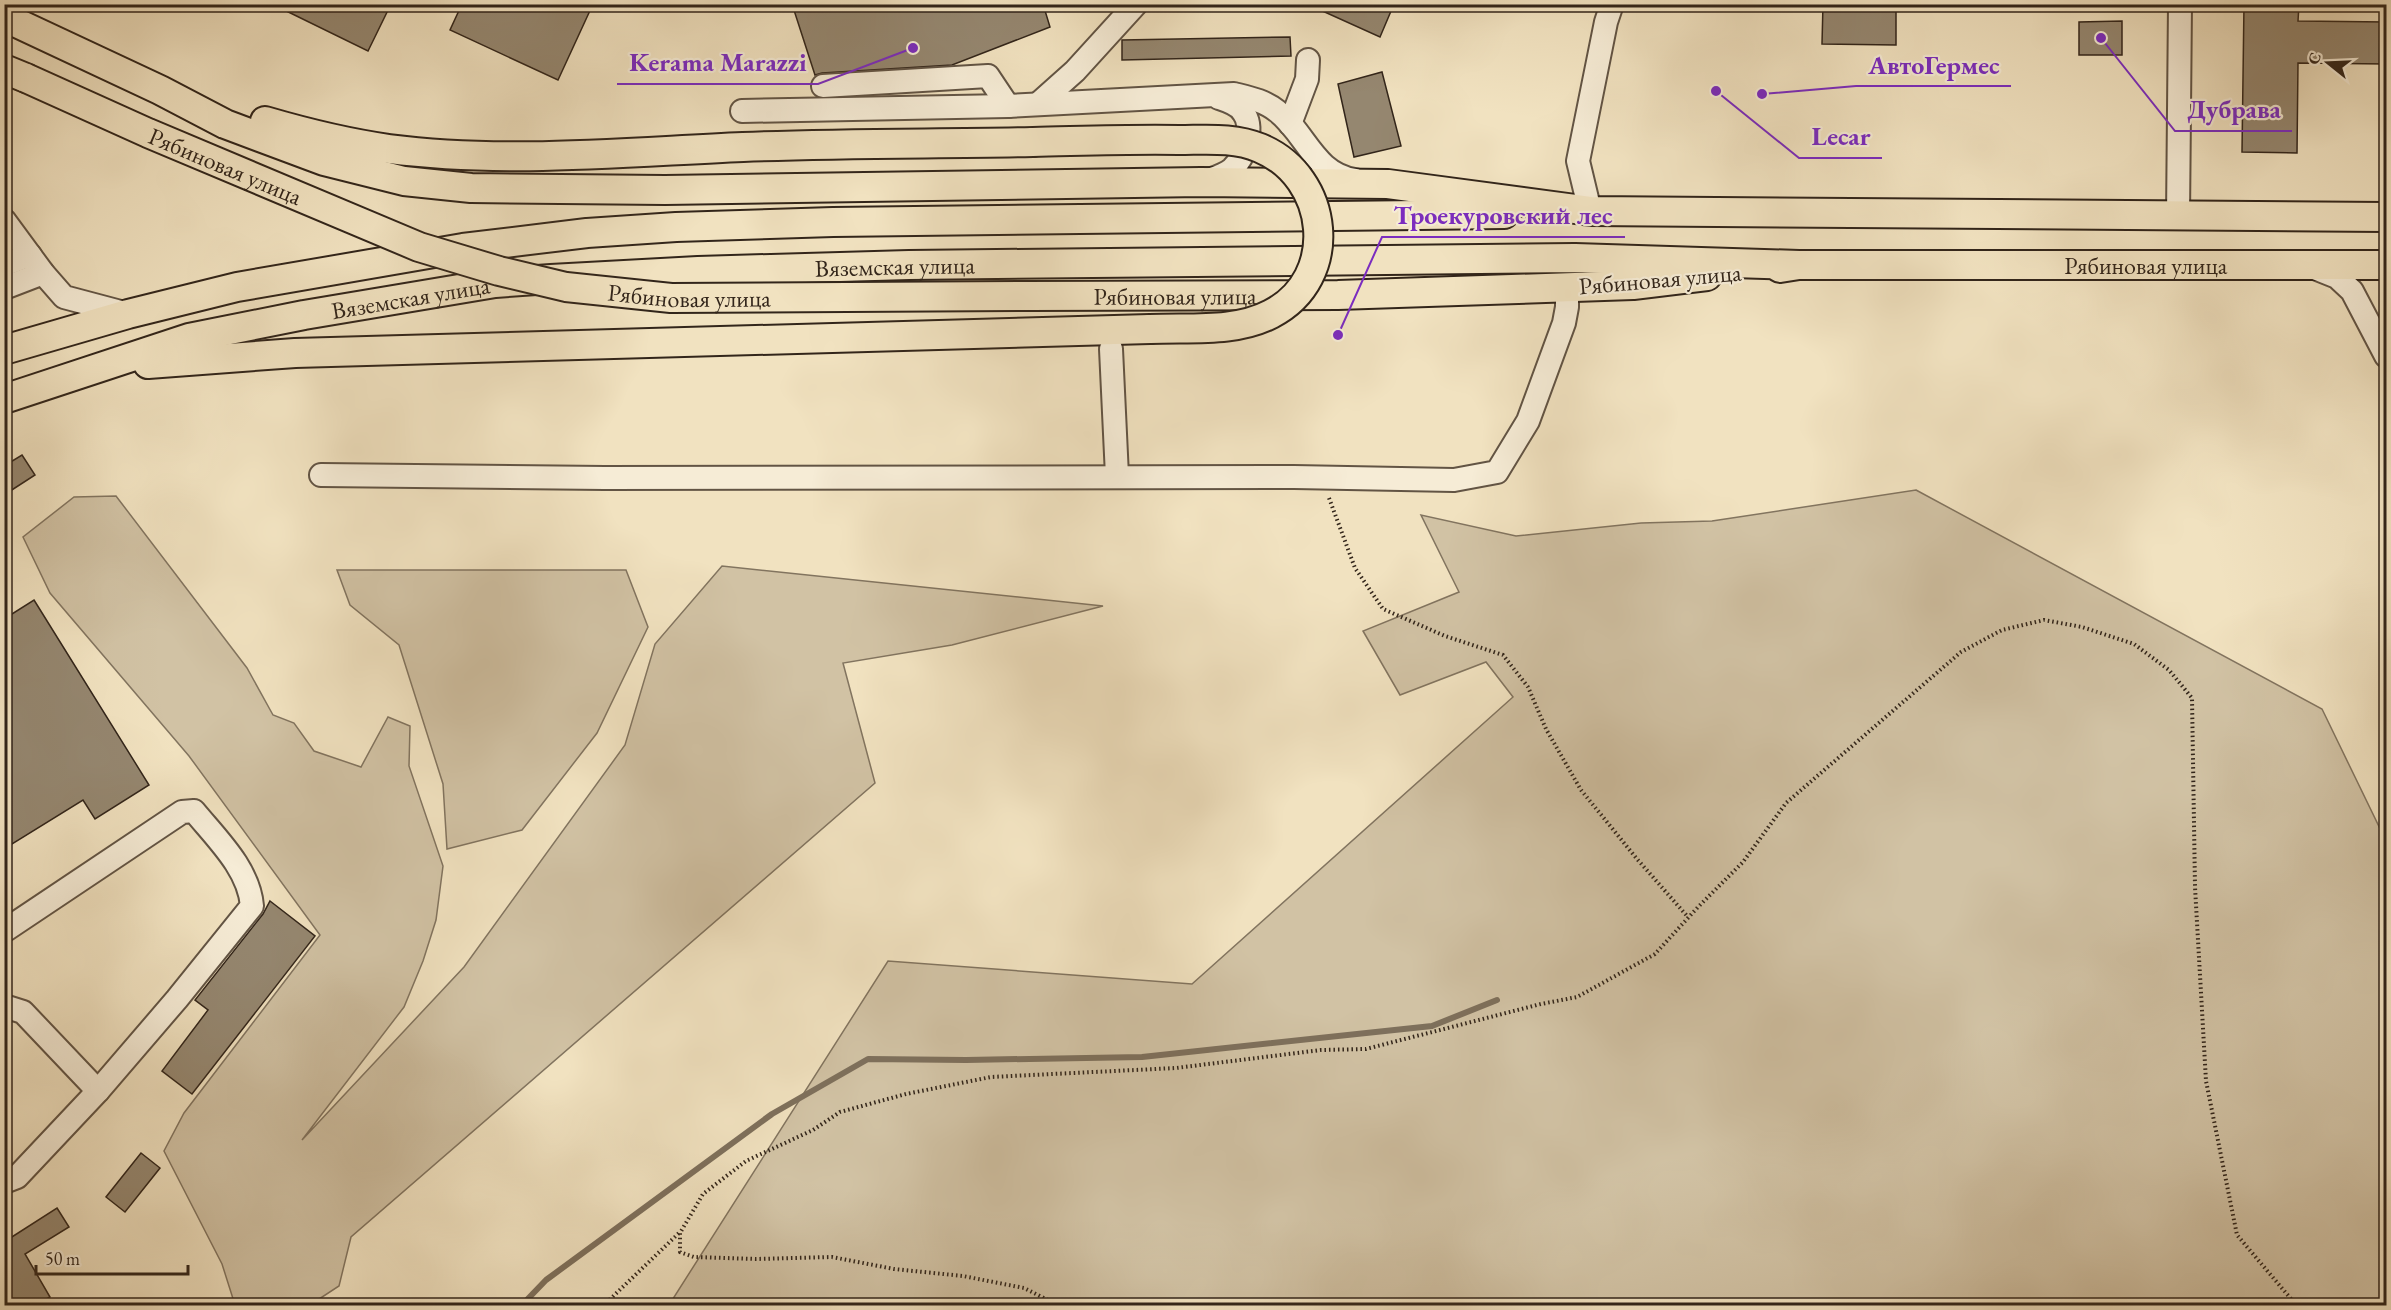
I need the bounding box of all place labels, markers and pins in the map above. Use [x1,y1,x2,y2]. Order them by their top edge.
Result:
callout: Kerama Marazzi [617,40,818,84]
callout: АвтоГермес [1856,42,2011,86]
callout: Дубрава [2175,87,2292,131]
callout: Lecar [1799,114,1882,158]
callout: Троекуровский лес [1382,193,1625,237]

